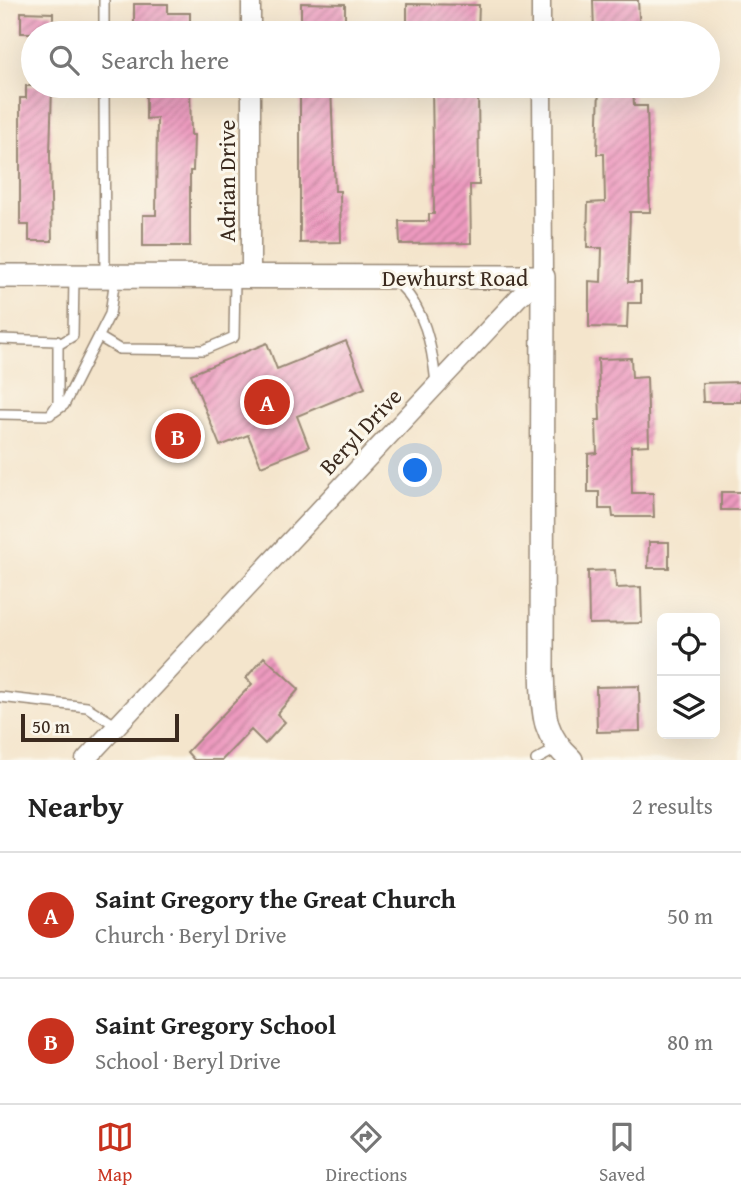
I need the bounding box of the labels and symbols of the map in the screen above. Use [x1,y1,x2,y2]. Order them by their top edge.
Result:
street label: Adrian Drive [210,120,243,242]
street label: Dewhurst Road [382,261,529,294]
pin: A [244,376,290,428]
street label: Beryl Drive [311,380,409,482]
pin: B [155,410,201,462]
your location [398,453,432,487]
scale bar [21,711,178,743]

